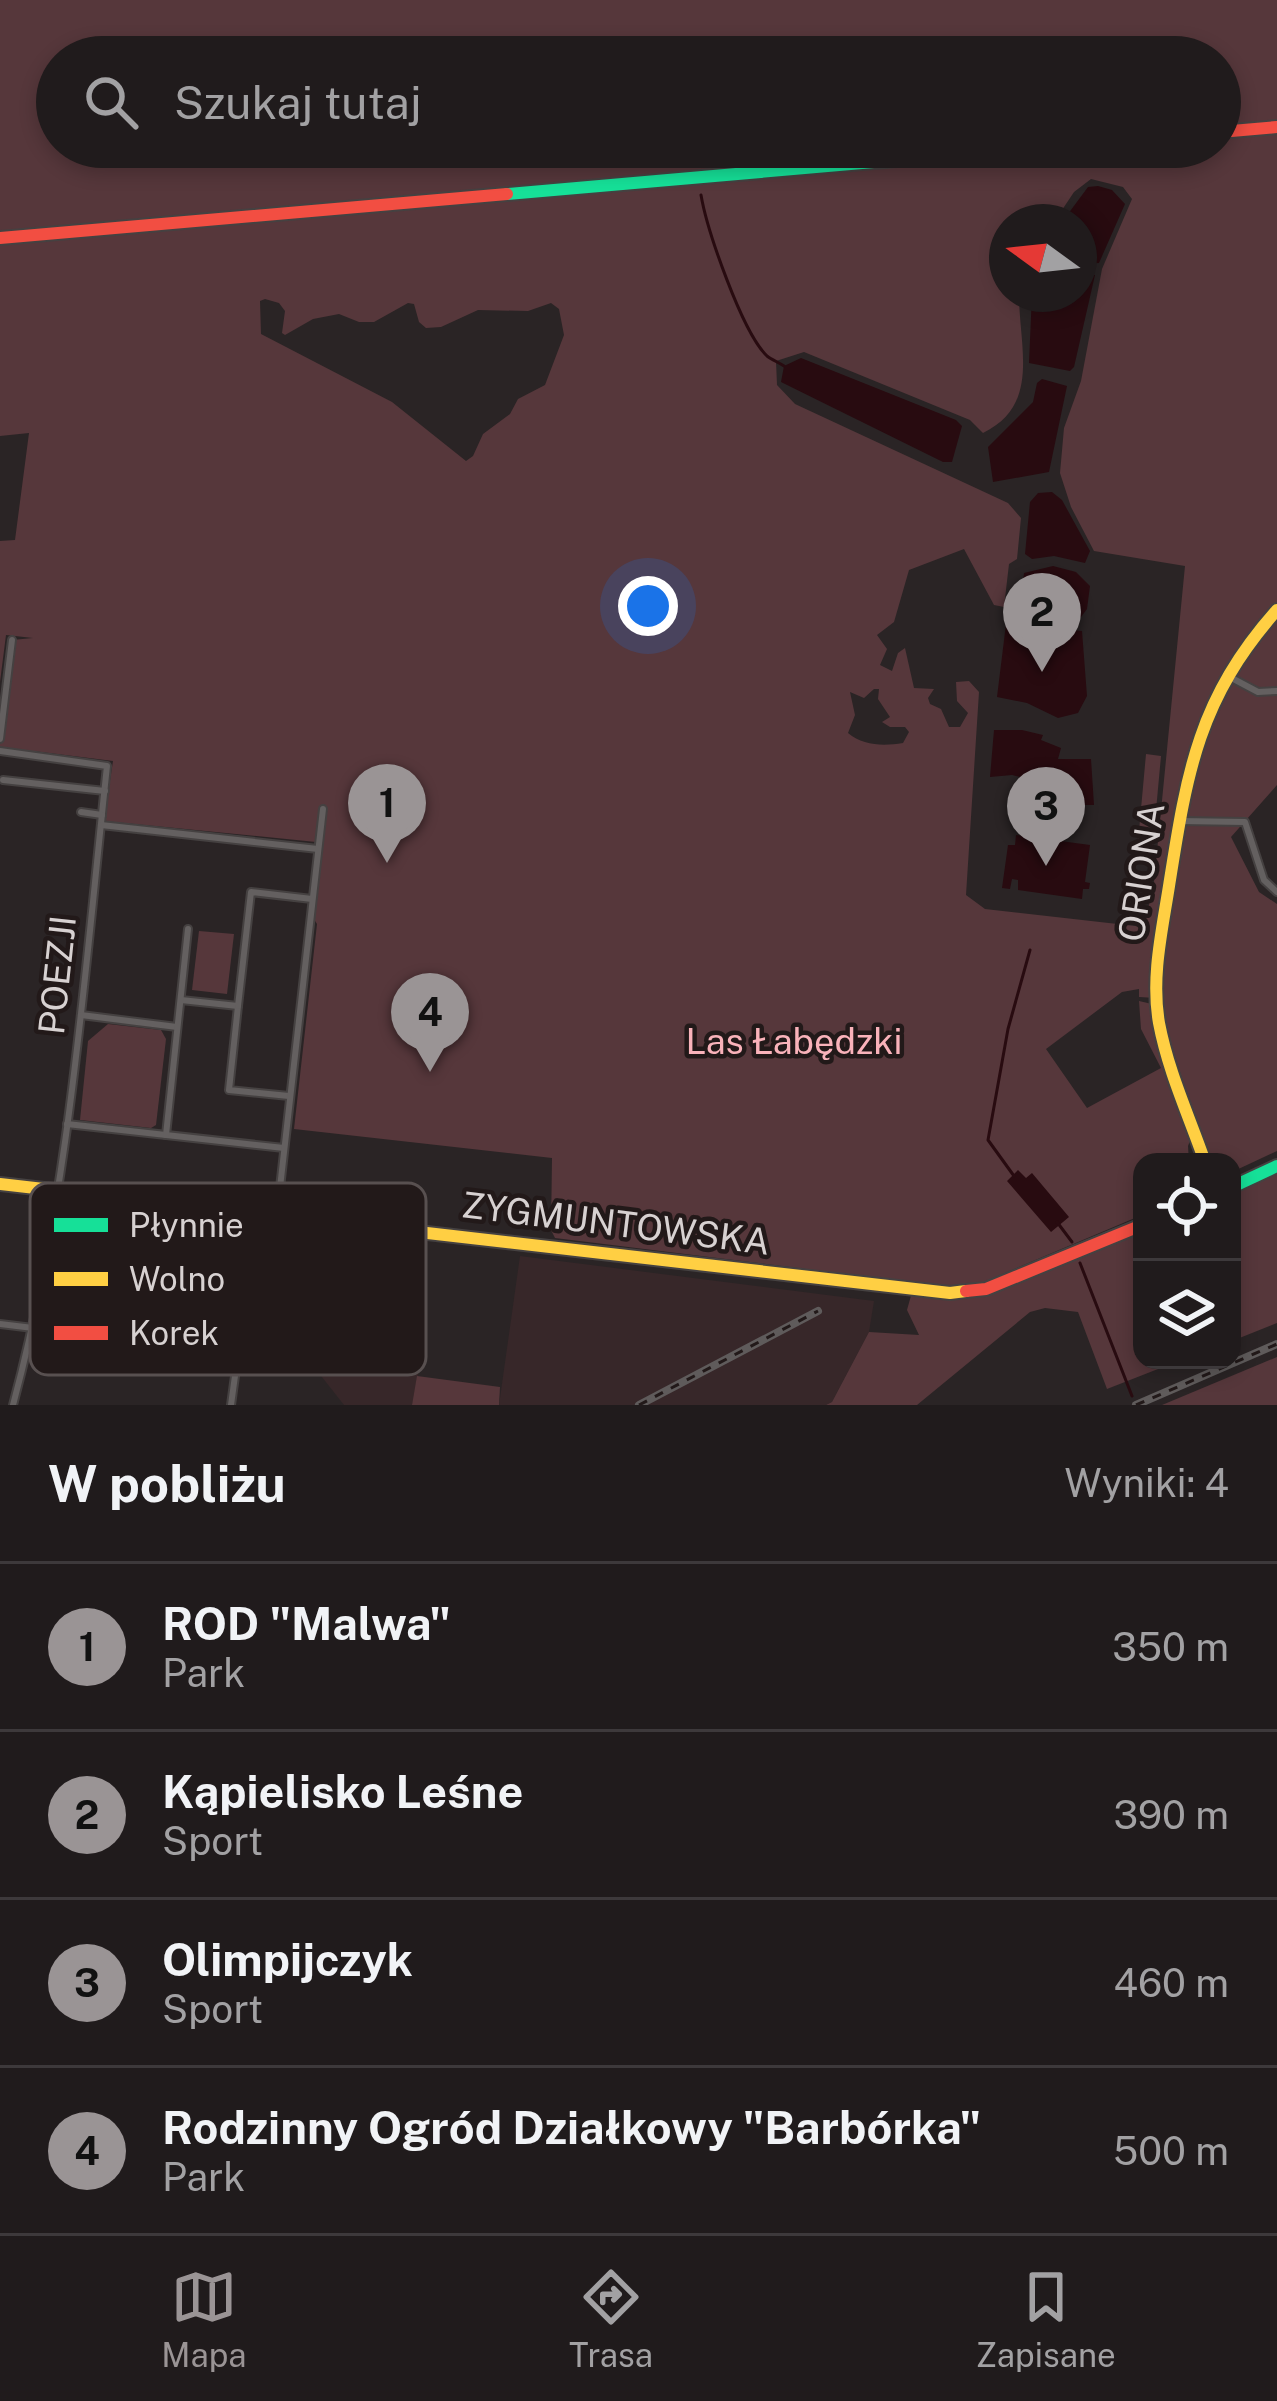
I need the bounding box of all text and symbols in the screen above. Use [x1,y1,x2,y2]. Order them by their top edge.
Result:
search box [36,36,1241,168]
icon: search [78,69,144,135]
text: Szukaj tutaj [174,76,422,129]
north arrow [989,204,1097,312]
pin: 2 [1003,573,1081,672]
your location [618,576,678,636]
pin: 1 [348,764,426,863]
pin: 3 [1007,767,1085,866]
street label: ORIONA [1109,800,1173,944]
street label: POEZJI [30,913,84,1037]
pin: 4 [391,973,469,1072]
park label: Las Łabędzki [686,1020,902,1062]
map controls [1133,1153,1241,1369]
button: locate [1133,1153,1241,1261]
legend [30,1183,426,1375]
street label: ZYGMUNTOWSKA [460,1183,772,1263]
text: Płynnie [129,1206,244,1244]
text: Wolno [129,1260,225,1298]
button: layers [1133,1261,1241,1369]
text: Korek [129,1314,219,1352]
text: W pobliżu [48,1454,286,1513]
text: Wyniki: 4 [1064,1460,1229,1506]
text: ROD "Malwa" [162,1597,451,1650]
text: 1 [79,1624,95,1670]
text: 350 m [1112,1624,1229,1670]
text: Park [162,1650,245,1696]
text: Kąpielisko Leśne [162,1765,523,1818]
text: 2 [75,1792,99,1838]
text: 390 m [1114,1792,1229,1838]
text: Sport [162,1818,263,1864]
text: Olimpijczyk [162,1933,413,1986]
text: 3 [74,1960,100,2006]
text: 460 m [1113,1960,1229,2006]
text: Sport [162,1986,263,2032]
text: Rodzinny Ogród Działkowy "Barbórka" [162,2101,981,2154]
text: 4 [74,2128,100,2174]
text: 500 m [1113,2128,1229,2174]
text: Park [162,2154,245,2200]
tab: Mapa [161,2264,246,2374]
tab: Trasa [569,2264,653,2374]
tab: Zapisane [976,2264,1116,2374]

